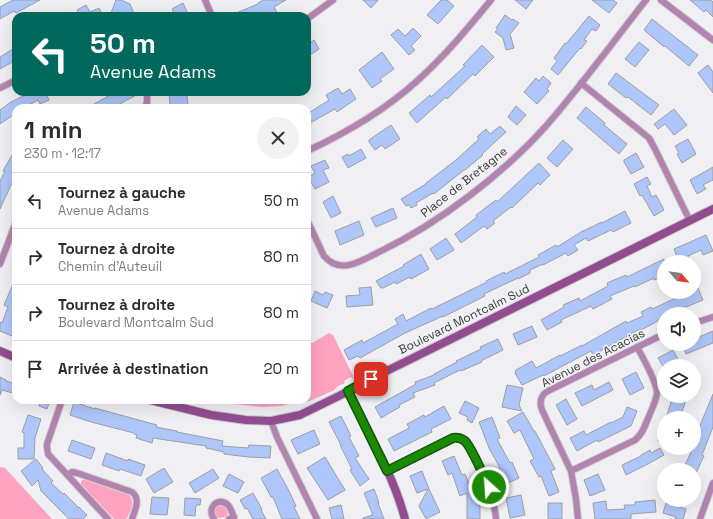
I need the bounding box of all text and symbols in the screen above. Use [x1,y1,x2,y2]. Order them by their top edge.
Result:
text: 50 m [90,25,156,61]
icon: left [24,28,76,80]
text: Avenue Adams [90,60,216,83]
text: 1 min [24,114,83,145]
button: close [257,117,299,159]
street label: Place de Bretagne [417,143,511,221]
text: 230 m · 12:17 [24,145,101,162]
text: Tournez à gauche [58,183,186,202]
icon: left [24,190,46,212]
text: 50 m [264,191,299,210]
text: Avenue Adams [58,202,149,219]
text: Tournez à droite [58,239,175,258]
icon: right [24,246,46,268]
text: 80 m [263,247,299,266]
north arrow [657,255,701,299]
map controls [657,255,701,507]
text: Chemin d'Auteuil [58,258,162,275]
street label: Boulevard Montcalm Sud [396,280,532,358]
text: Tournez à droite [58,295,175,314]
icon: right [24,302,46,324]
text: 80 m [263,303,299,322]
button: sound [657,307,701,351]
text: Boulevard Montcalm Sud [58,314,214,331]
street label: Avenue des Acacias [538,325,648,391]
icon: arrive [24,358,46,380]
text: Arrivée à destination [58,359,208,378]
text: 20 m [264,359,299,378]
button: layers [657,359,701,403]
pin [354,362,388,396]
icon: arrive [360,368,382,390]
button: + [657,411,701,455]
button: − [657,463,701,507]
position arrow [468,466,510,508]

